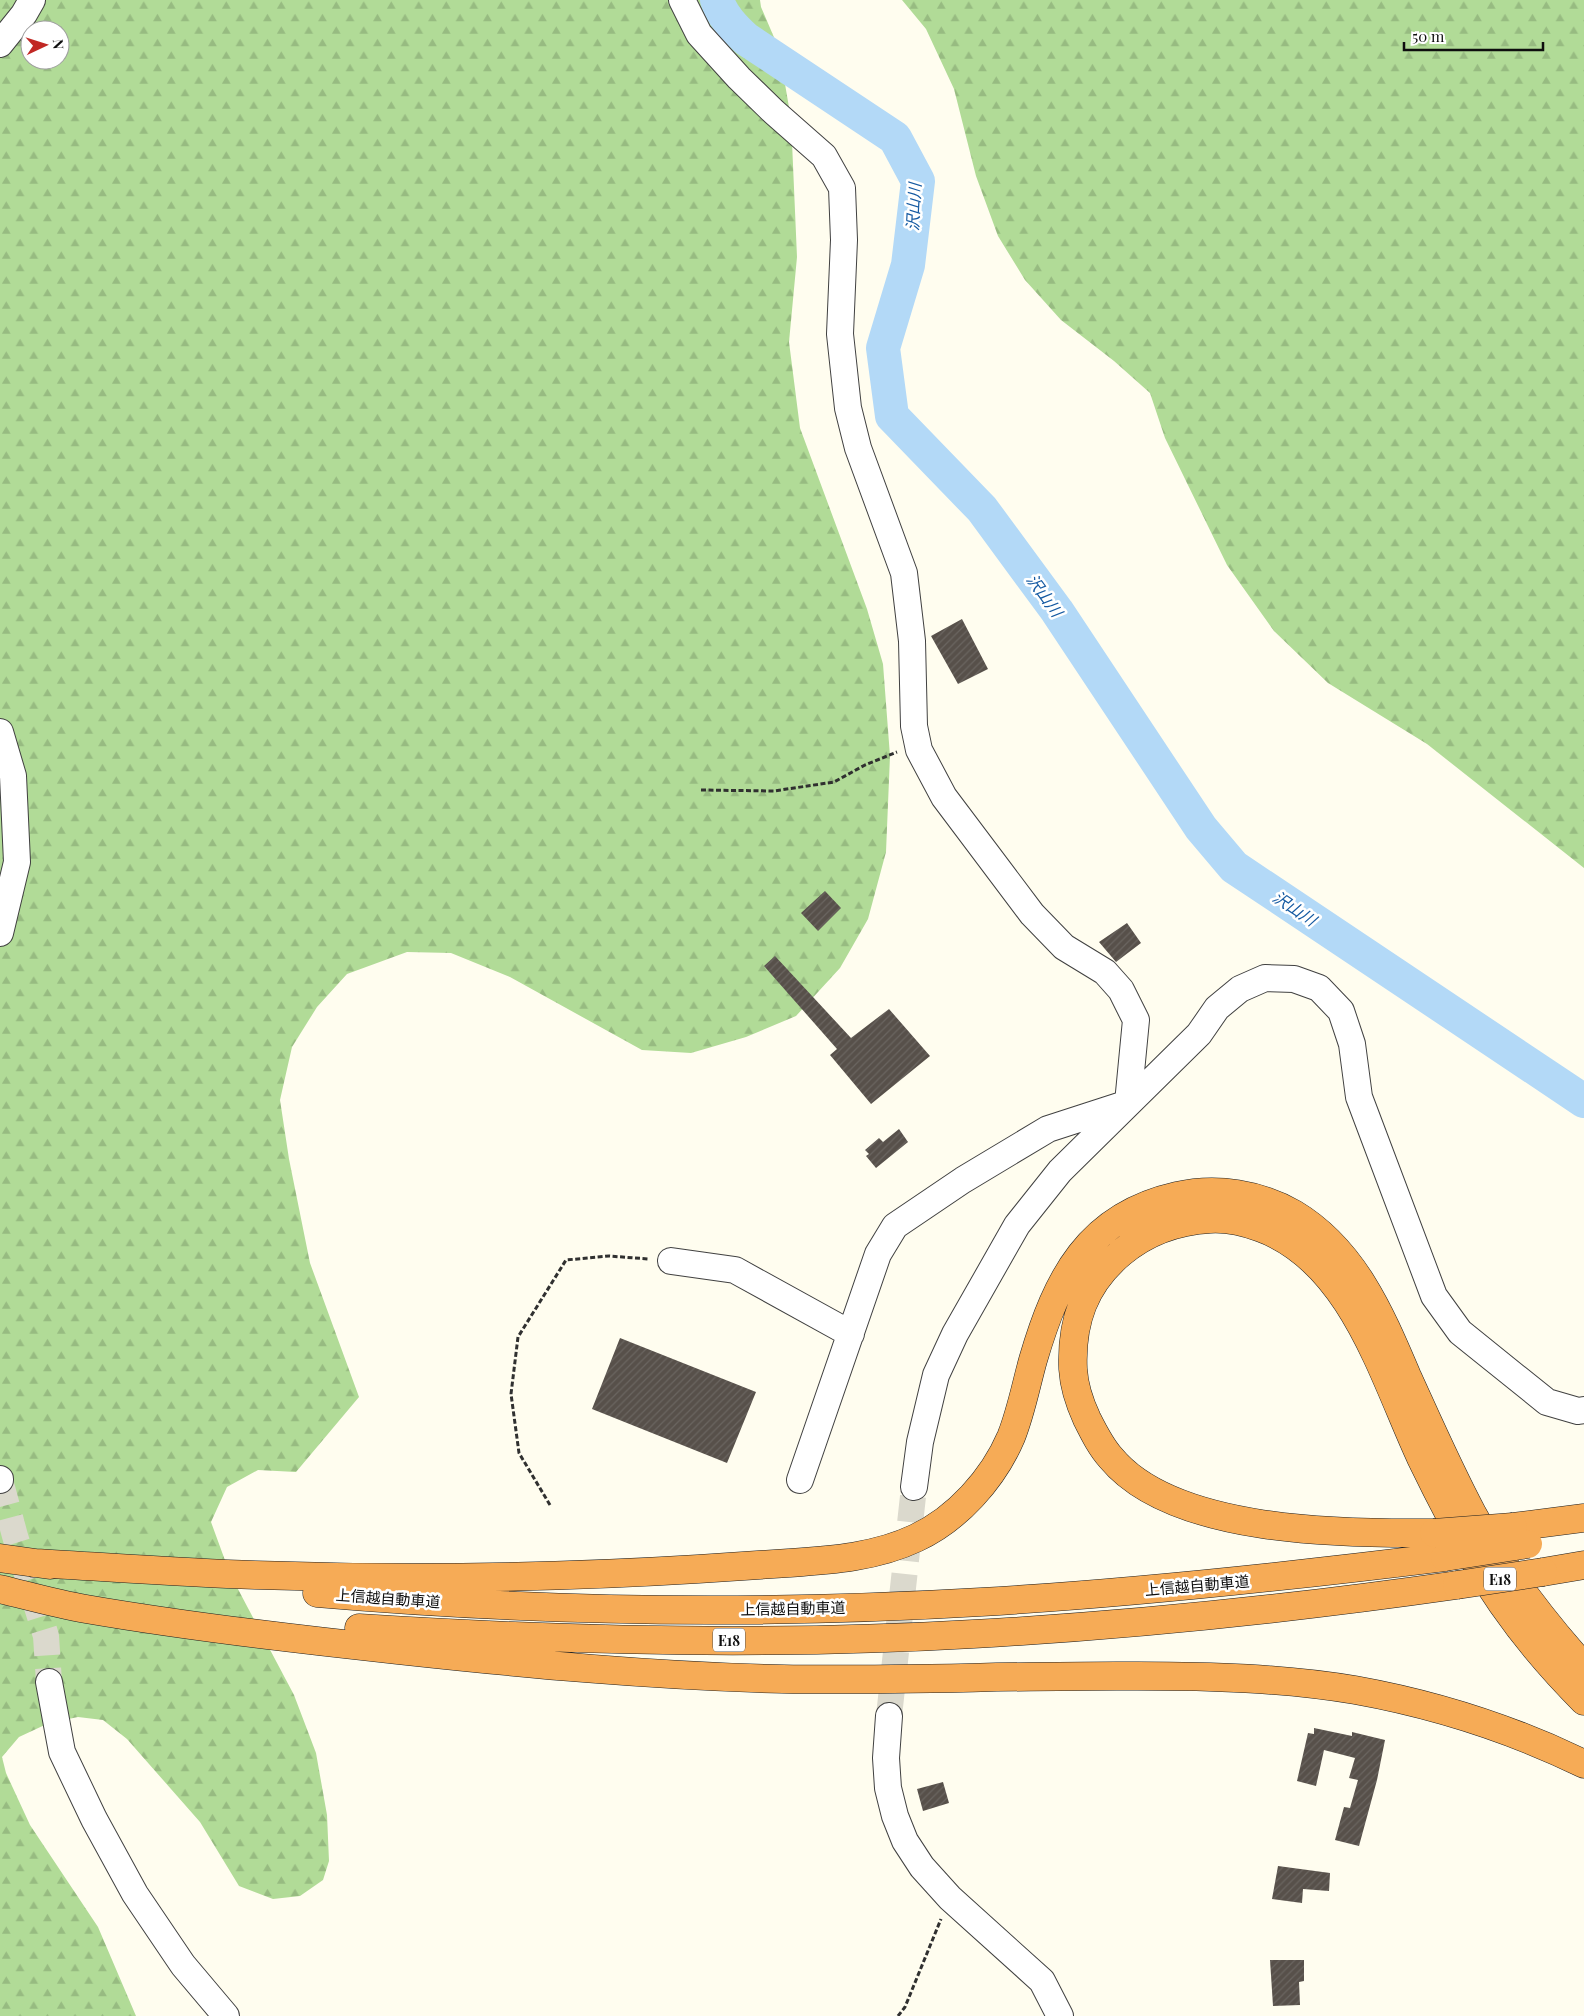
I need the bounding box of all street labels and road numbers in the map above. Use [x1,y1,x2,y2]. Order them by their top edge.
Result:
road number: E18 [1484,1568,1516,1590]
street label: 上信越自動車道 [1144,1570,1250,1600]
street label: 上信越自動車道 [335,1584,441,1612]
street label: 上信越自動車道 [740,1597,846,1619]
road number: E18 [713,1628,745,1652]

